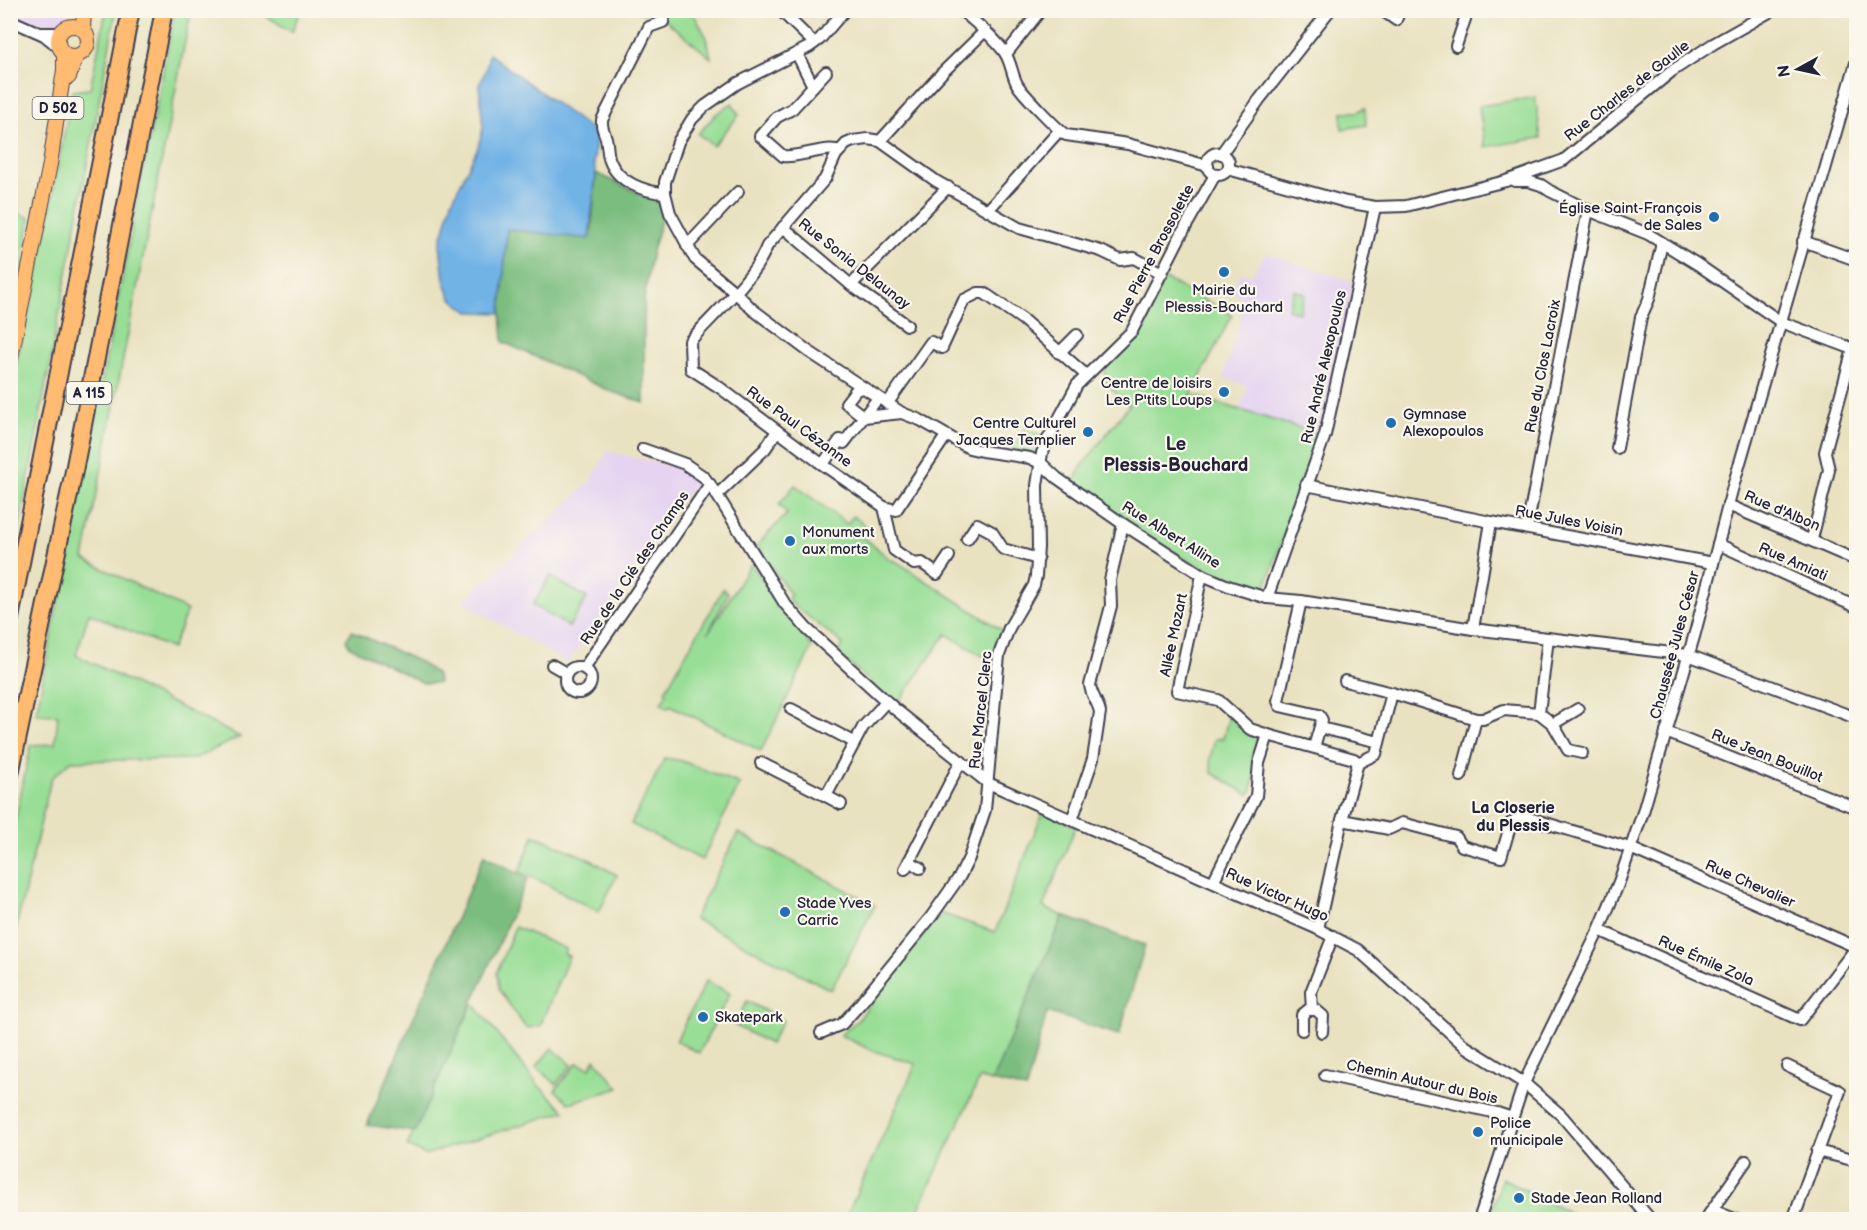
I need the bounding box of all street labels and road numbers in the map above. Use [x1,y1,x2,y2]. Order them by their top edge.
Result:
street label: Rue Charles de Gaulle [1561,36,1693,146]
road number: D 502 [32,97,84,119]
street label: Rue Pierre Brossolette [1109,181,1199,327]
street label: Rue Sonia Delaunay [794,214,914,314]
street label: Rue André Alexopoulos [1297,288,1351,446]
street label: Rue du Clos Lacroix [1521,298,1565,434]
road number: A 115 [66,382,112,404]
street label: Rue Paul Cézanne [742,382,856,472]
street label: Rue d'Albon [1741,486,1823,536]
street label: Rue de la Clé des Champs [576,487,694,648]
street label: Rue Albert Alline [1118,497,1224,573]
street label: Rue Jules Voisin [1513,501,1625,541]
street label: Rue Amiati [1755,538,1831,586]
street label: Chaussée Jules César [1646,568,1704,721]
street label: Allée Mozart [1156,591,1192,678]
street label: Rue Marcel Clerc [965,650,997,770]
street label: Rue Jean Bouillot [1708,725,1826,787]
street label: Rue Chevalier [1702,856,1798,913]
street label: Rue Victor Hugo [1222,864,1332,926]
street label: Rue Émile Zola [1655,931,1757,991]
street label: Chemin Autour du Bois [1344,1055,1500,1109]

